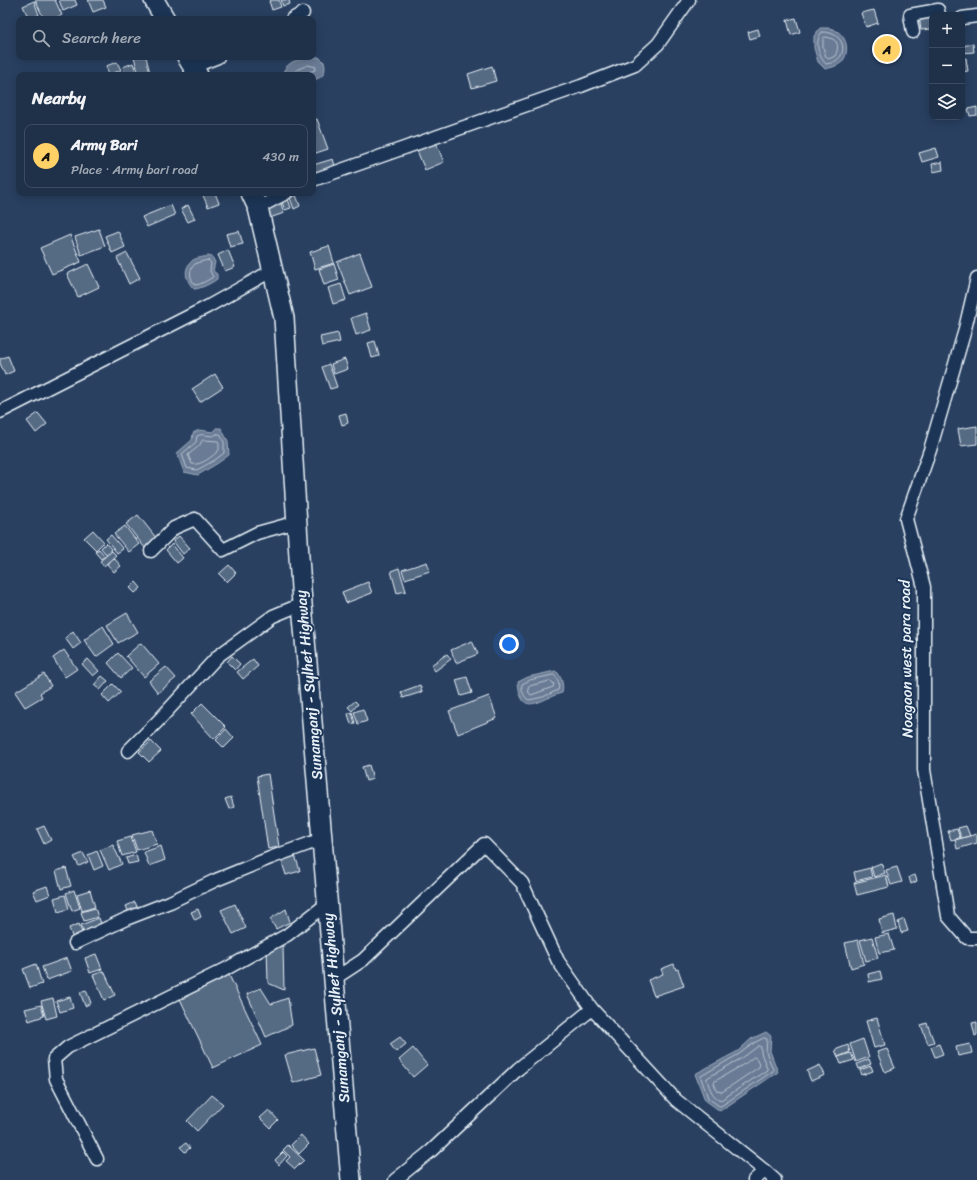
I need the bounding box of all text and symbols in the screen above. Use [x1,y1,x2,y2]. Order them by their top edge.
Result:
map controls [929,12,965,120]
button: + [929,12,965,48]
search box [16,16,316,60]
text: Search here [62,25,141,51]
icon: search [30,27,52,49]
pin: A [874,34,900,64]
button: − [929,48,965,84]
text: Nearby [32,83,86,113]
button: layers [929,84,965,120]
text: Army Bari [71,132,137,158]
text: A [42,145,50,168]
text: 430 m [262,145,299,168]
text: Place · Army bari road [71,158,198,181]
street label: Noagaon west para road [892,579,920,738]
street label: Sunamganj - Sylhet Highway [288,589,330,781]
your location [499,634,519,654]
street label: Sunamganj - Sylhet Highway [315,912,357,1104]

